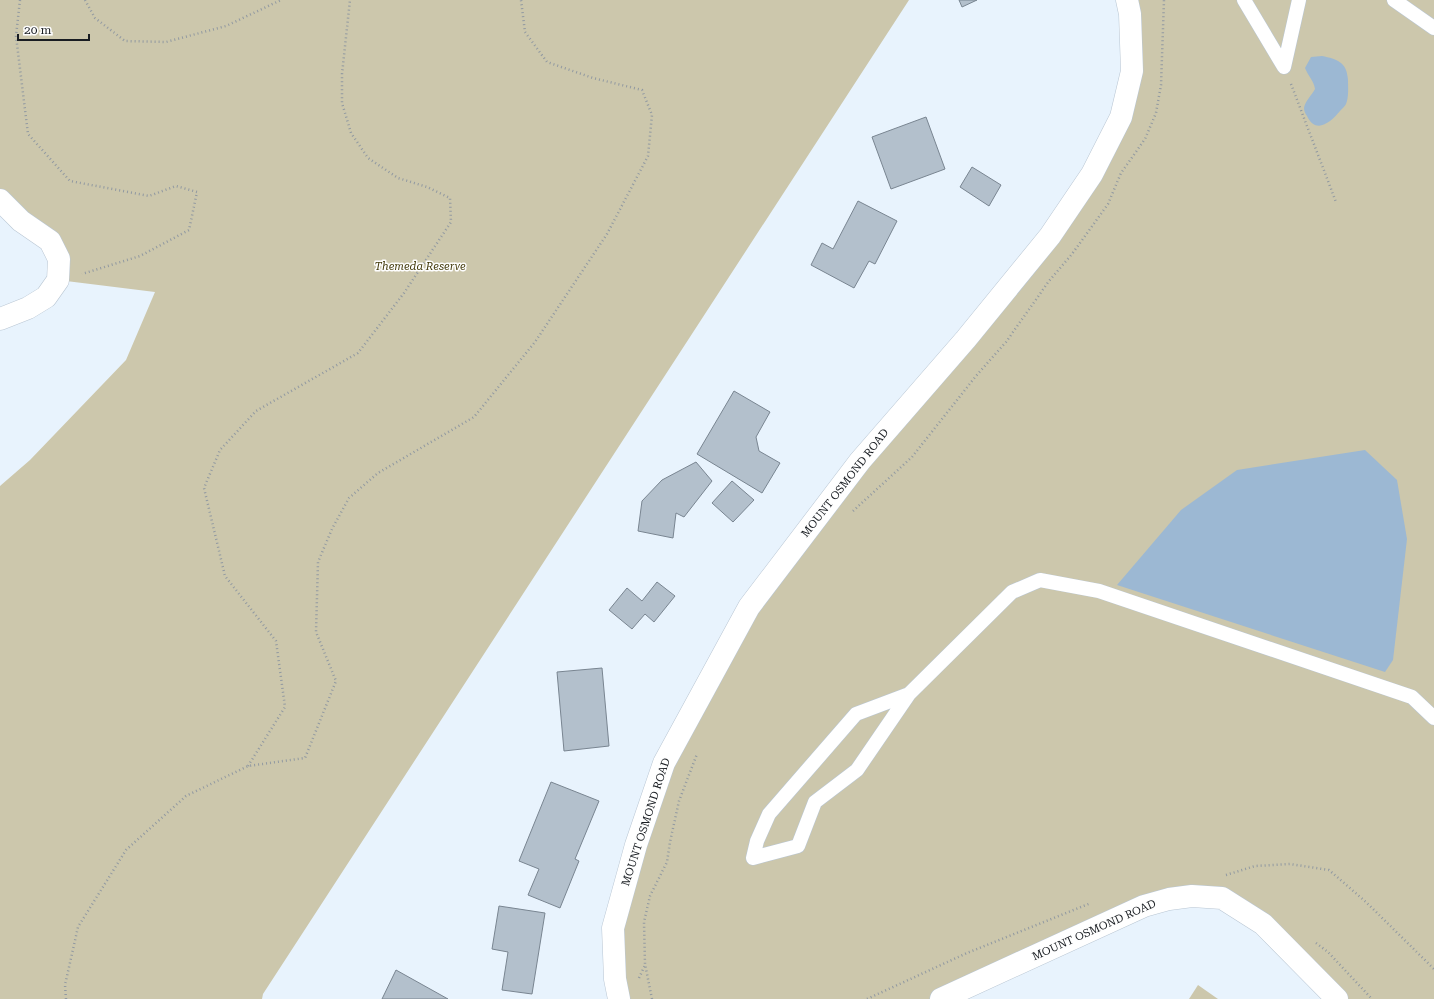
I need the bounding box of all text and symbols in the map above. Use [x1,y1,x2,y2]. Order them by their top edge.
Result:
scale bar [18,16,89,42]
text: 20 m [24,23,51,37]
park label: Themeda Reserve [374,260,466,273]
street label: MOUNT OSMOND ROAD [799,426,891,540]
street label: MOUNT OSMOND ROAD [619,756,673,888]
street label: MOUNT OSMOND ROAD [1030,897,1158,963]

